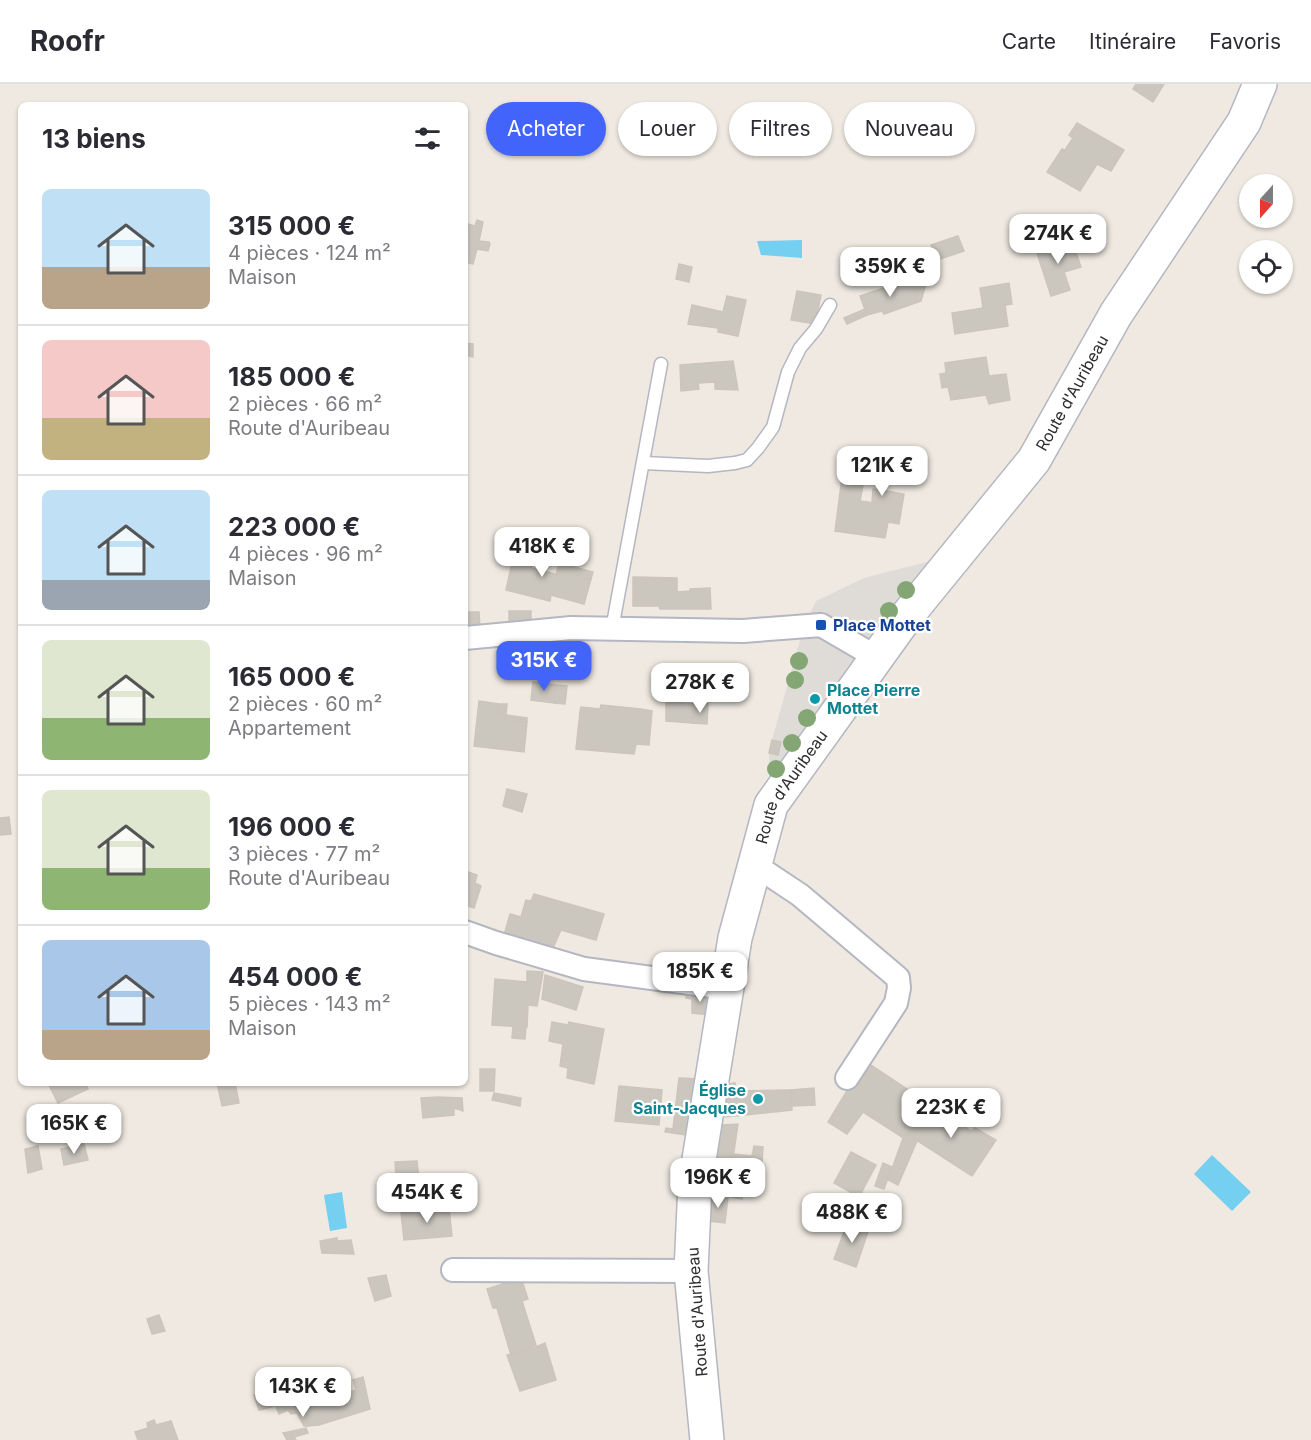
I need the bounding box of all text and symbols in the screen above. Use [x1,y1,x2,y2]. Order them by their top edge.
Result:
text: Roofr [30,24,105,58]
text: Carte [1002,29,1056,54]
text: Itinéraire [1089,29,1176,54]
text: Favoris [1209,29,1281,54]
chip: Acheter [486,102,606,156]
chip: Louer [618,102,717,156]
chip: Filtres [729,102,832,156]
chip: Nouveau [844,102,975,156]
icon: filters [411,122,444,155]
text: 13 biens [42,123,146,154]
north arrow [1239,174,1293,228]
map controls [1239,174,1293,294]
text: 315 000 € [228,210,355,241]
icon: home [90,213,162,285]
pin: 274K € [1009,214,1107,265]
text: 274K € [1023,221,1093,245]
button: locate [1239,240,1293,294]
text: 4 pièces · 124 m² [228,241,391,265]
pin: 359K € [841,247,939,298]
text: 359K € [854,254,926,278]
text: Maison [228,265,297,289]
street label: Route d'Auribeau [1031,331,1112,454]
text: 185 000 € [228,361,355,392]
icon: home [90,364,162,436]
text: 2 pièces · 66 m² [228,392,382,416]
text: Route d'Auribeau [228,416,390,440]
pin: 121K € [833,446,931,497]
text: 121K € [851,453,913,477]
text: 223 000 € [228,511,360,542]
icon: home [90,514,162,586]
pin: 418K € [493,527,591,578]
text: 418K € [508,534,576,558]
text: 4 pièces · 96 m² [228,542,383,566]
text: Maison [228,566,297,590]
place label: Place Mottet [833,615,931,635]
marker: Place Mottet [814,618,828,632]
pin: 315K € [495,641,593,692]
text: 315K € [510,648,578,672]
text: 165 000 € [228,661,355,692]
pin: 278K € [651,663,749,714]
icon: home [90,664,162,736]
text: 278K € [665,670,735,694]
place label: Place Pierre Mottet [827,680,920,718]
text: 2 pièces · 60 m² [228,692,382,716]
marker: Place Pierre Mottet [808,692,822,706]
text: Appartement [228,716,351,740]
street label: Route d'Auribeau [751,726,832,846]
text: 196 000 € [228,811,356,842]
icon: home [90,814,162,886]
text: 3 pièces · 77 m² [228,842,380,866]
text: Route d'Auribeau [228,866,390,890]
pin: 185K € [651,952,749,1003]
text: 185K € [666,959,734,983]
text: 454 000 € [228,961,363,992]
icon: home [90,964,162,1036]
text: 5 pièces · 143 m² [228,992,391,1016]
text: Maison [228,1016,297,1040]
place label: Église Saint-Jacques [633,1080,746,1118]
pin: 223K € [902,1088,1000,1139]
marker: Église Saint-Jacques [751,1092,765,1106]
text: 223K € [916,1095,986,1119]
pin: 165K € [25,1104,123,1155]
text: 165K € [40,1111,108,1135]
pin: 196K € [669,1158,767,1209]
text: 196K € [684,1165,752,1189]
pin: 454K € [378,1173,476,1224]
text: 454K € [391,1180,463,1204]
pin: 488K € [803,1193,901,1244]
text: 488K € [816,1200,888,1224]
street label: Route d'Auribeau [682,1247,712,1377]
pin: 143K € [254,1367,352,1418]
text: 143K € [269,1374,337,1398]

